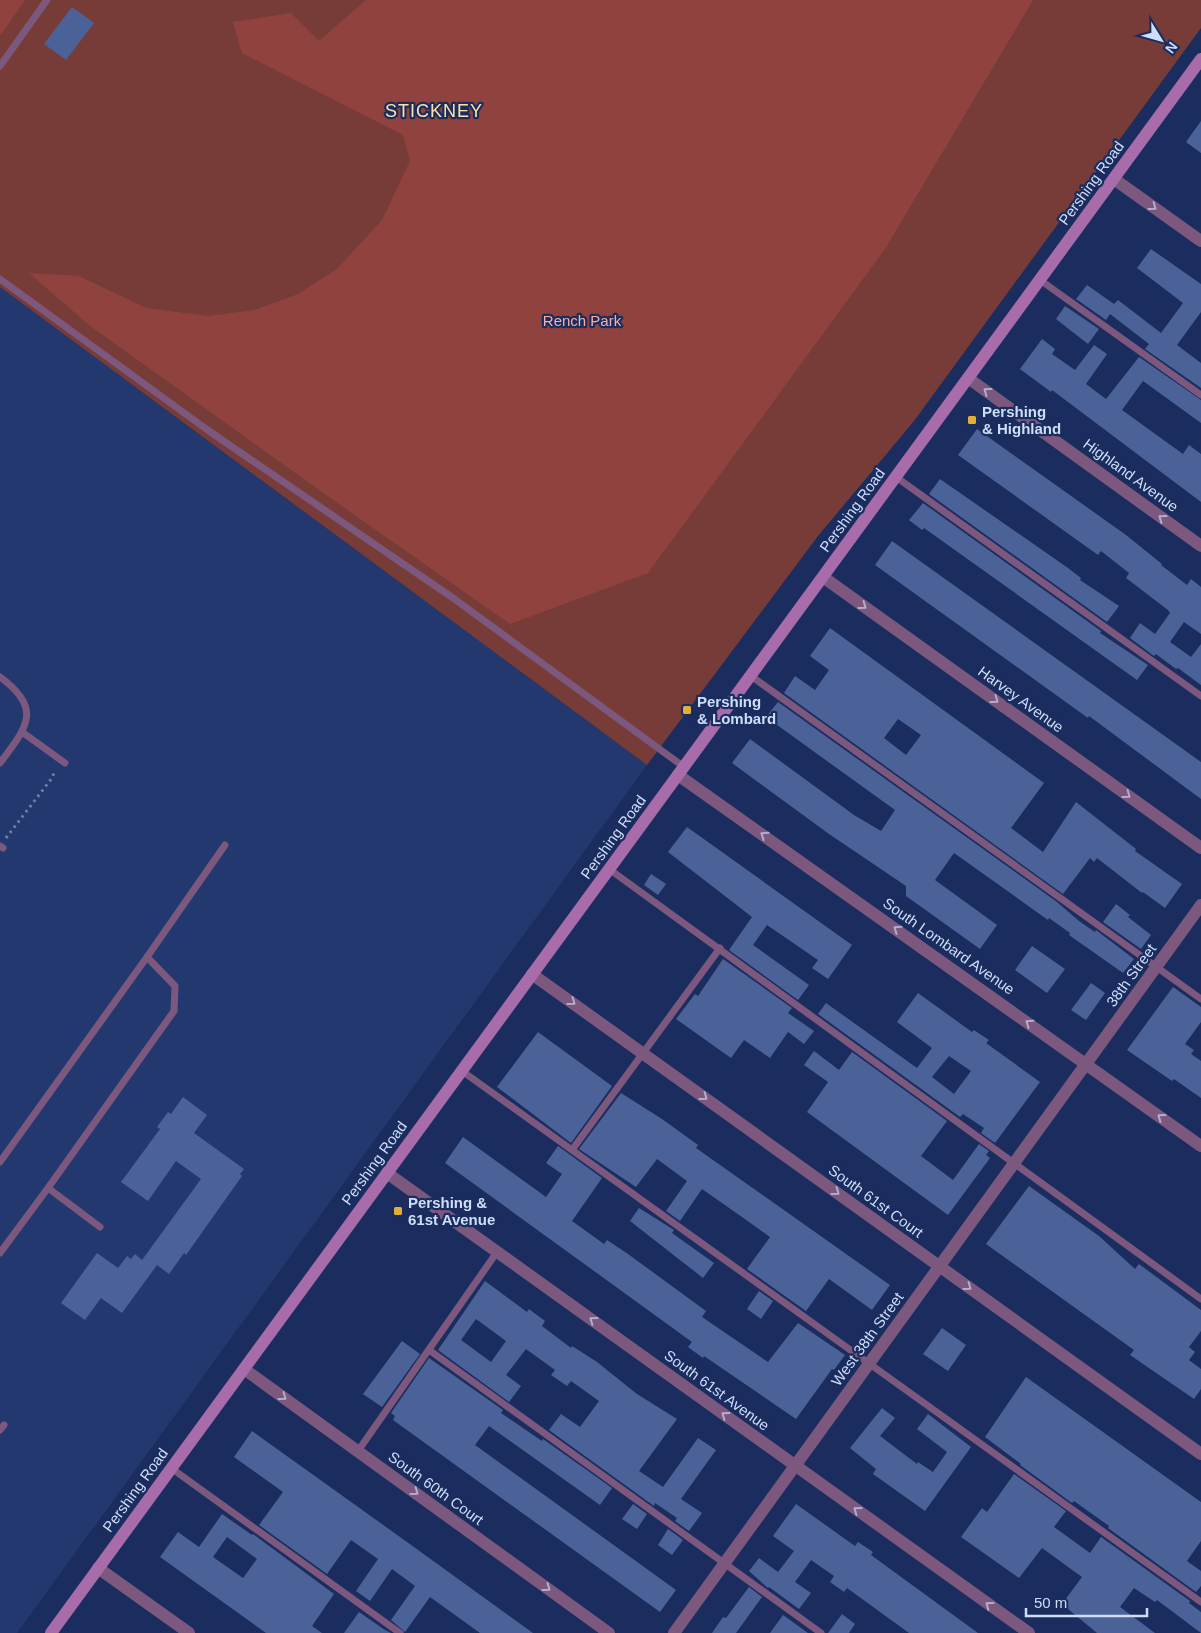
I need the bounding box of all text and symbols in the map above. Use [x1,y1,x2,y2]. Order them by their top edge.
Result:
north arrow [1136,15,1186,65]
text: N [1162,39,1181,57]
district label: STICKNEY [385,101,483,121]
street label: Pershing Road [1055,138,1127,228]
one-way arrow [1147,201,1157,210]
park label: Rench Park [543,312,622,329]
one-way arrow [984,388,993,398]
place label: Pershing & Highland [982,403,1061,437]
marker: Pershing & Highland [966,414,978,426]
street label: Highland Avenue [1080,435,1182,515]
street label: Pershing Road [816,465,888,555]
one-way arrow [1158,515,1167,524]
one-way arrow [857,600,866,609]
street label: Harvey Avenue [975,662,1067,736]
place label: Pershing & Lombard [697,693,776,727]
one-way arrow [989,694,999,703]
marker: Pershing & Lombard [681,704,693,716]
one-way arrow [1121,789,1131,798]
street label: Pershing Road [577,792,649,882]
one-way arrow [760,832,770,841]
street label: South Lombard Avenue [880,894,1018,998]
one-way arrow [893,926,902,935]
street label: 38th Street [1103,940,1160,1010]
one-way arrow [566,996,575,1005]
one-way arrow [1025,1020,1035,1029]
one-way arrow [698,1091,708,1100]
one-way arrow [1158,1114,1167,1123]
street label: Pershing Road [338,1118,410,1208]
street label: South 61st Court [825,1161,927,1241]
one-way arrow [830,1186,840,1195]
place label: Pershing & 61st Avenue [408,1194,495,1228]
marker: Pershing & 61st Avenue [392,1205,404,1217]
one-way arrow [962,1281,971,1289]
street label: West 38th Street [827,1288,907,1389]
one-way arrow [589,1317,599,1326]
street label: South 61st Avenue [661,1346,773,1434]
one-way arrow [277,1391,287,1400]
one-way arrow [721,1412,731,1421]
street label: Pershing Road [99,1445,171,1535]
street label: South 60th Court [385,1448,488,1529]
one-way arrow [409,1486,419,1495]
one-way arrow [853,1507,863,1516]
one-way arrow [541,1581,550,1591]
scale bar [1026,1586,1147,1618]
text: 50 m [1034,1594,1067,1611]
one-way arrow [986,1602,995,1610]

